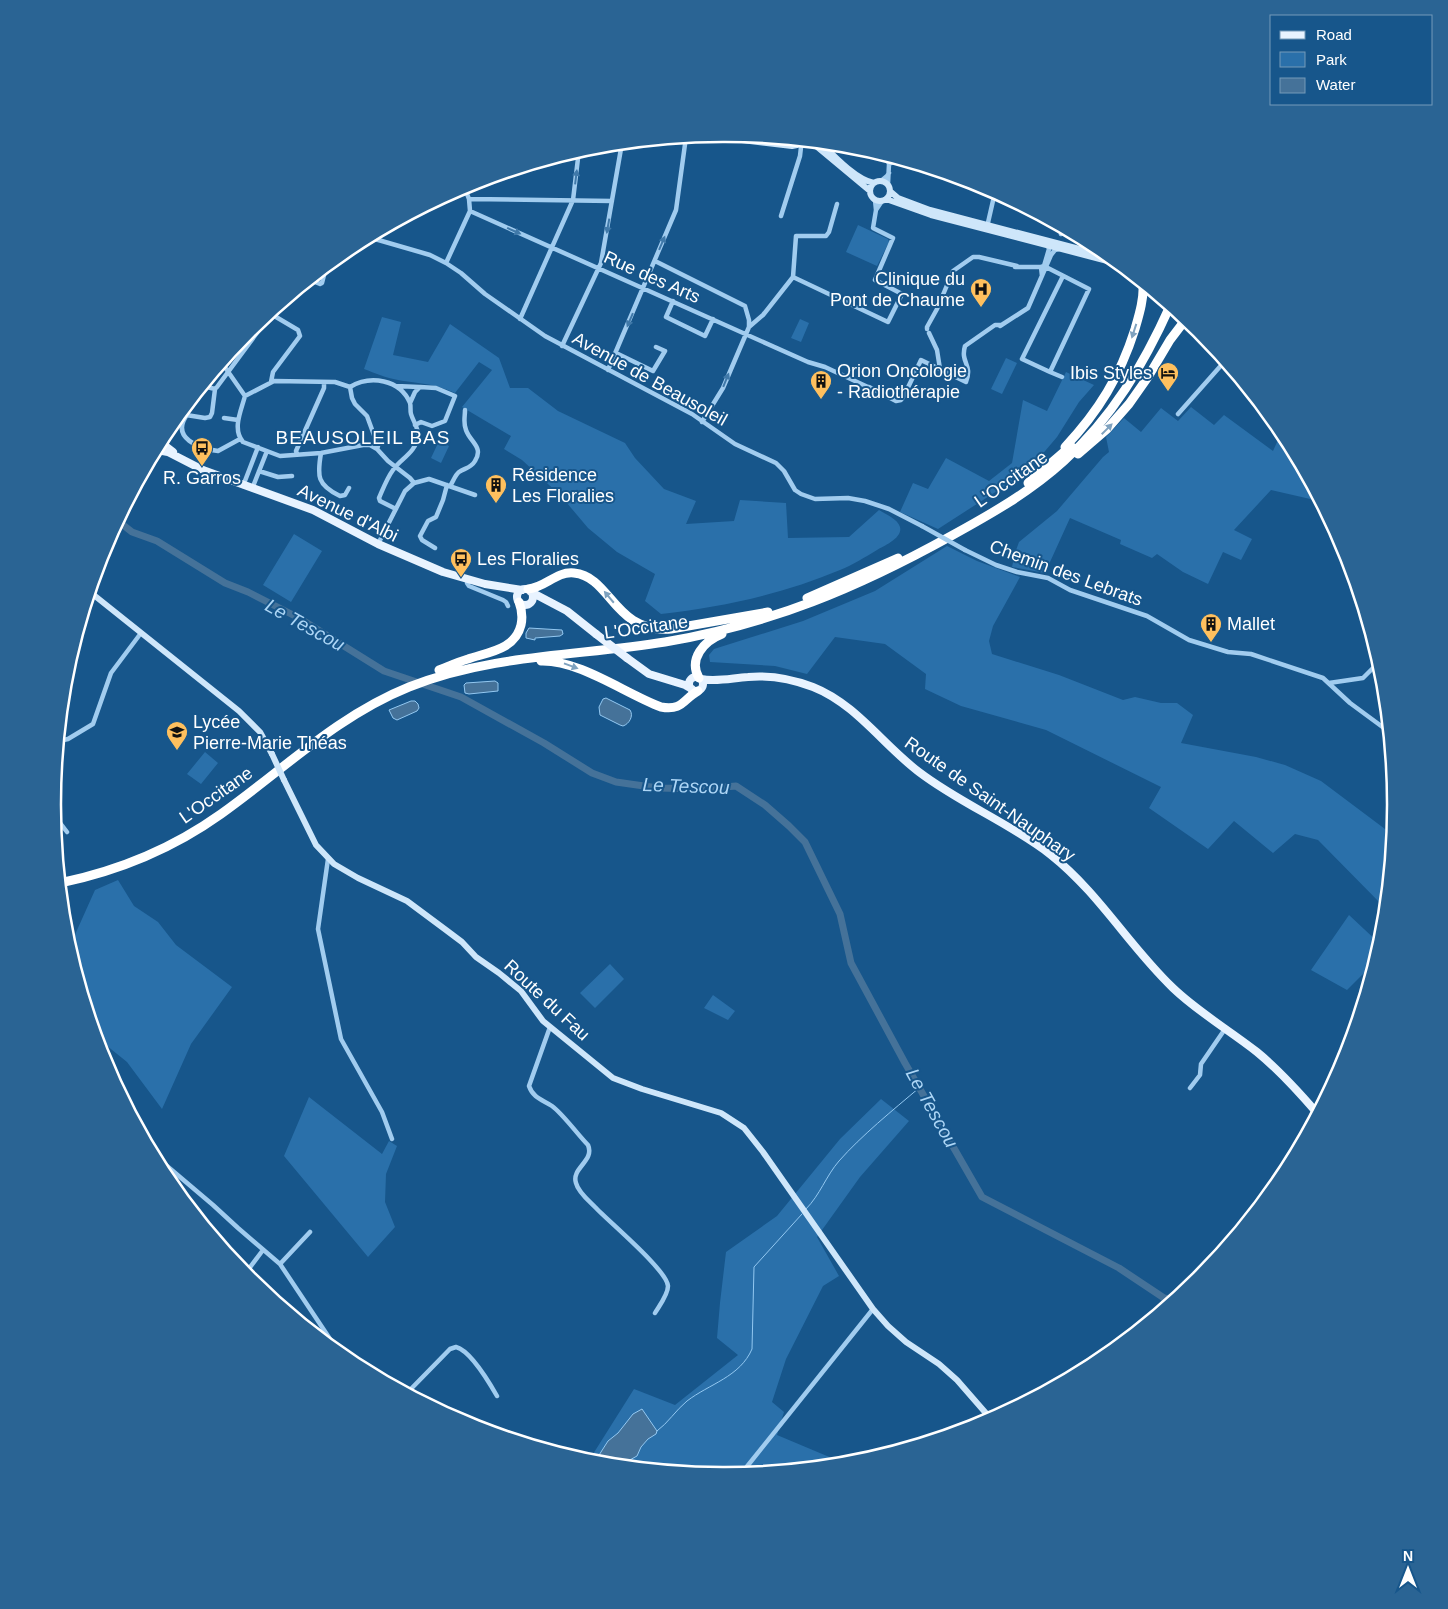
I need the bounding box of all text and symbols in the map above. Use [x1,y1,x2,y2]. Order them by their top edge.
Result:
legend [1270,15,1433,105]
text: Road [1316,26,1352,43]
text: Park [1316,51,1347,68]
text: Water [1316,76,1355,93]
one-way arrow [572,168,580,184]
one-way arrow [603,218,611,234]
one-way arrow [507,227,521,235]
one-way arrow [659,236,667,250]
street label: Rue des Arts [601,247,703,307]
place label: Clinique du Pont de Chaume [830,269,965,310]
hospital icon: Clinique du Pont de Chaume [969,277,993,308]
one-way arrow [625,313,633,327]
one-way arrow [1130,324,1137,339]
street label: Avenue de Beausoleil [569,328,731,430]
place label: Orion Oncologie - Radiothérapie [837,361,967,402]
hotel icon: Ibis Styles [1156,361,1180,392]
place label: Ibis Styles [1070,363,1152,383]
building icon: Orion Oncologie - Radiothérapie [809,369,833,400]
one-way arrow [723,373,731,387]
one-way arrow [1101,423,1113,435]
district label: BEAUSOLEIL BAS [276,427,450,448]
bus stop icon: R. Garros [190,436,214,467]
street label: L'Occitane [971,447,1051,511]
place label: Résidence Les Floralies [512,465,614,506]
place label: R. Garros [163,468,241,488]
building icon: Résidence Les Floralies [484,473,508,504]
street label: Avenue d'Albi [295,480,401,546]
street label: Chemin des Lebrats [987,536,1145,610]
bus stop icon: Les Floralies [449,547,473,578]
place label: Les Floralies [477,549,579,569]
one-way arrow [603,591,614,604]
water label: Le Tescou [262,595,349,655]
street label: L'Occitane [603,611,689,643]
building icon: Mallet [1199,612,1223,643]
place label: Mallet [1227,614,1275,634]
one-way arrow [564,663,579,670]
place label: Lycée Pierre-Marie Théas [193,712,347,753]
school or university icon: Lycée Pierre-Marie Théas [165,720,189,751]
street label: Route de Saint-Nauphary [901,733,1079,865]
street label: L'Occitane [176,763,256,827]
water label: Le Tescou [642,774,730,798]
street label: Route du Fau [500,955,594,1045]
water label: Le Tescou [902,1065,962,1152]
north arrow [1383,1544,1433,1594]
text: N [1403,1548,1413,1564]

